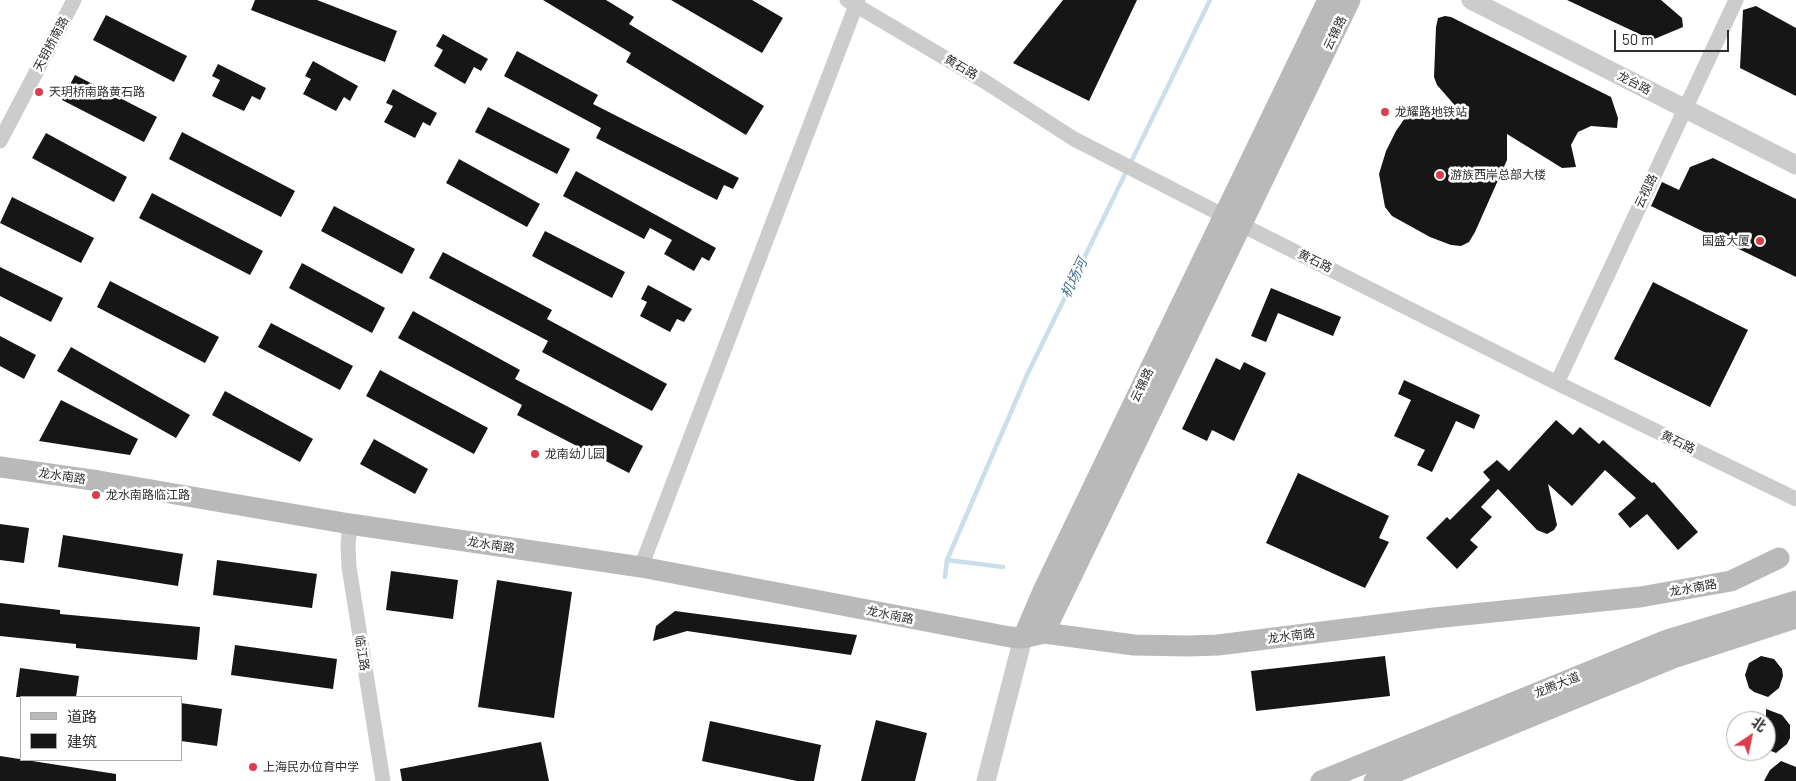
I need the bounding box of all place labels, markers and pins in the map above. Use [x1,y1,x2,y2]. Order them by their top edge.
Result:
place label: 天玥桥南路黄石路 [49,85,145,99]
marker: 天玥桥南路黄石路 [33,86,45,98]
place label: 龙耀路地铁站 [1395,105,1467,119]
marker: 龙耀路地铁站 [1379,106,1391,118]
place label: 游族西岸总部大楼 [1450,168,1546,182]
marker: 游族西岸总部大楼 [1434,169,1446,181]
place label: 国盛大厦 [1702,234,1750,248]
marker: 国盛大厦 [1754,235,1766,247]
place label: 龙南幼儿园 [545,447,605,461]
marker: 龙南幼儿园 [529,448,541,460]
place label: 龙水南路临江路 [106,488,190,502]
marker: 龙水南路临江路 [90,489,102,501]
place label: 上海民办位育中学 [263,760,359,774]
marker: 上海民办位育中学 [247,761,259,773]

